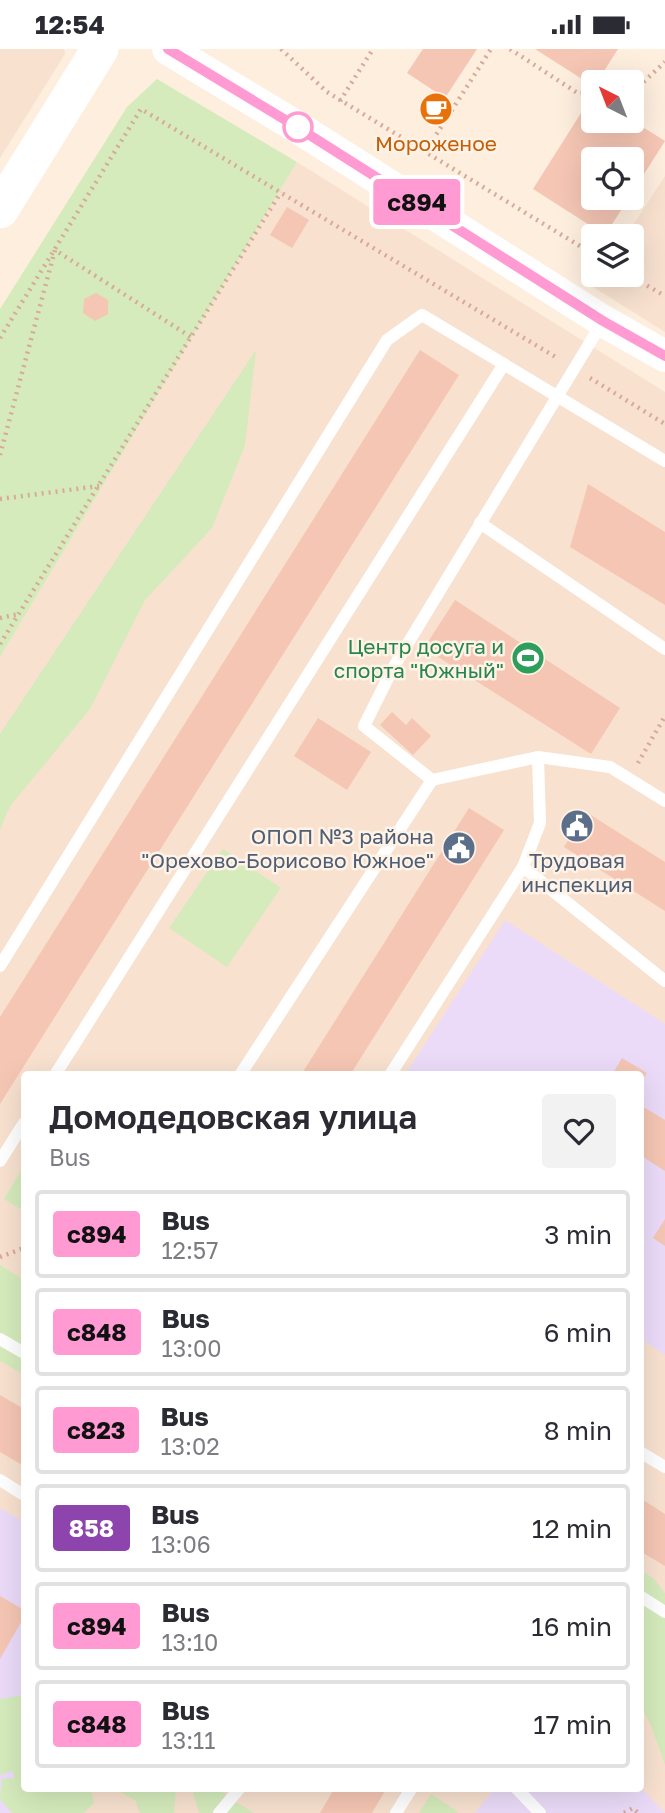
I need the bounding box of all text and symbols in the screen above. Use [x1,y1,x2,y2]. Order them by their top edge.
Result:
text: 12:54 [35,9,105,40]
north arrow [581,70,644,133]
map controls [581,70,644,287]
cafe icon: Мороженое [417,90,455,128]
unlabelled marker [283,112,313,142]
place label: Мороженое [375,130,497,156]
button: locate [581,147,644,210]
line badge: с894 [368,179,466,225]
text: с894 [387,187,447,216]
button: layers [581,224,644,287]
place label: Центр досуга и спорта "Южный" [334,633,504,683]
sports icon: Центр досуга и спорта "Южный" [509,639,547,677]
public building icon: Трудовая инспекция [558,807,596,845]
place label: ОПОП №3 района "Орехово-Борисово Южное" [141,823,434,873]
public building icon: ОПОП №3 района "Орехово-Борисово Южное" [440,829,478,867]
place label: Трудовая инспекция [521,847,633,897]
button: heart [542,1094,616,1168]
text: Домодедовская улица [49,1097,417,1136]
text: Bus [49,1143,91,1171]
text: Bus [161,1205,210,1236]
text: с894 [67,1219,126,1248]
text: 3 min [544,1219,612,1250]
text: 12:57 [161,1236,218,1264]
text: Bus [162,1303,210,1334]
text: с848 [67,1317,127,1346]
text: 6 min [544,1317,612,1348]
text: 13:00 [162,1334,222,1362]
text: Bus [160,1401,209,1432]
text: с823 [67,1415,125,1444]
text: 8 min [544,1415,612,1446]
text: 13:02 [160,1432,220,1460]
text: Bus [151,1499,199,1530]
text: 858 [69,1513,114,1542]
text: 12 min [532,1513,612,1544]
text: 13:06 [151,1530,211,1558]
text: Bus [161,1597,210,1628]
text: с894 [67,1611,126,1640]
text: 16 min [531,1611,612,1642]
text: 13:10 [161,1628,218,1656]
text: Bus [162,1695,210,1726]
text: с848 [67,1709,127,1738]
text: 17 min [533,1709,612,1740]
text: 13:11 [162,1726,215,1754]

